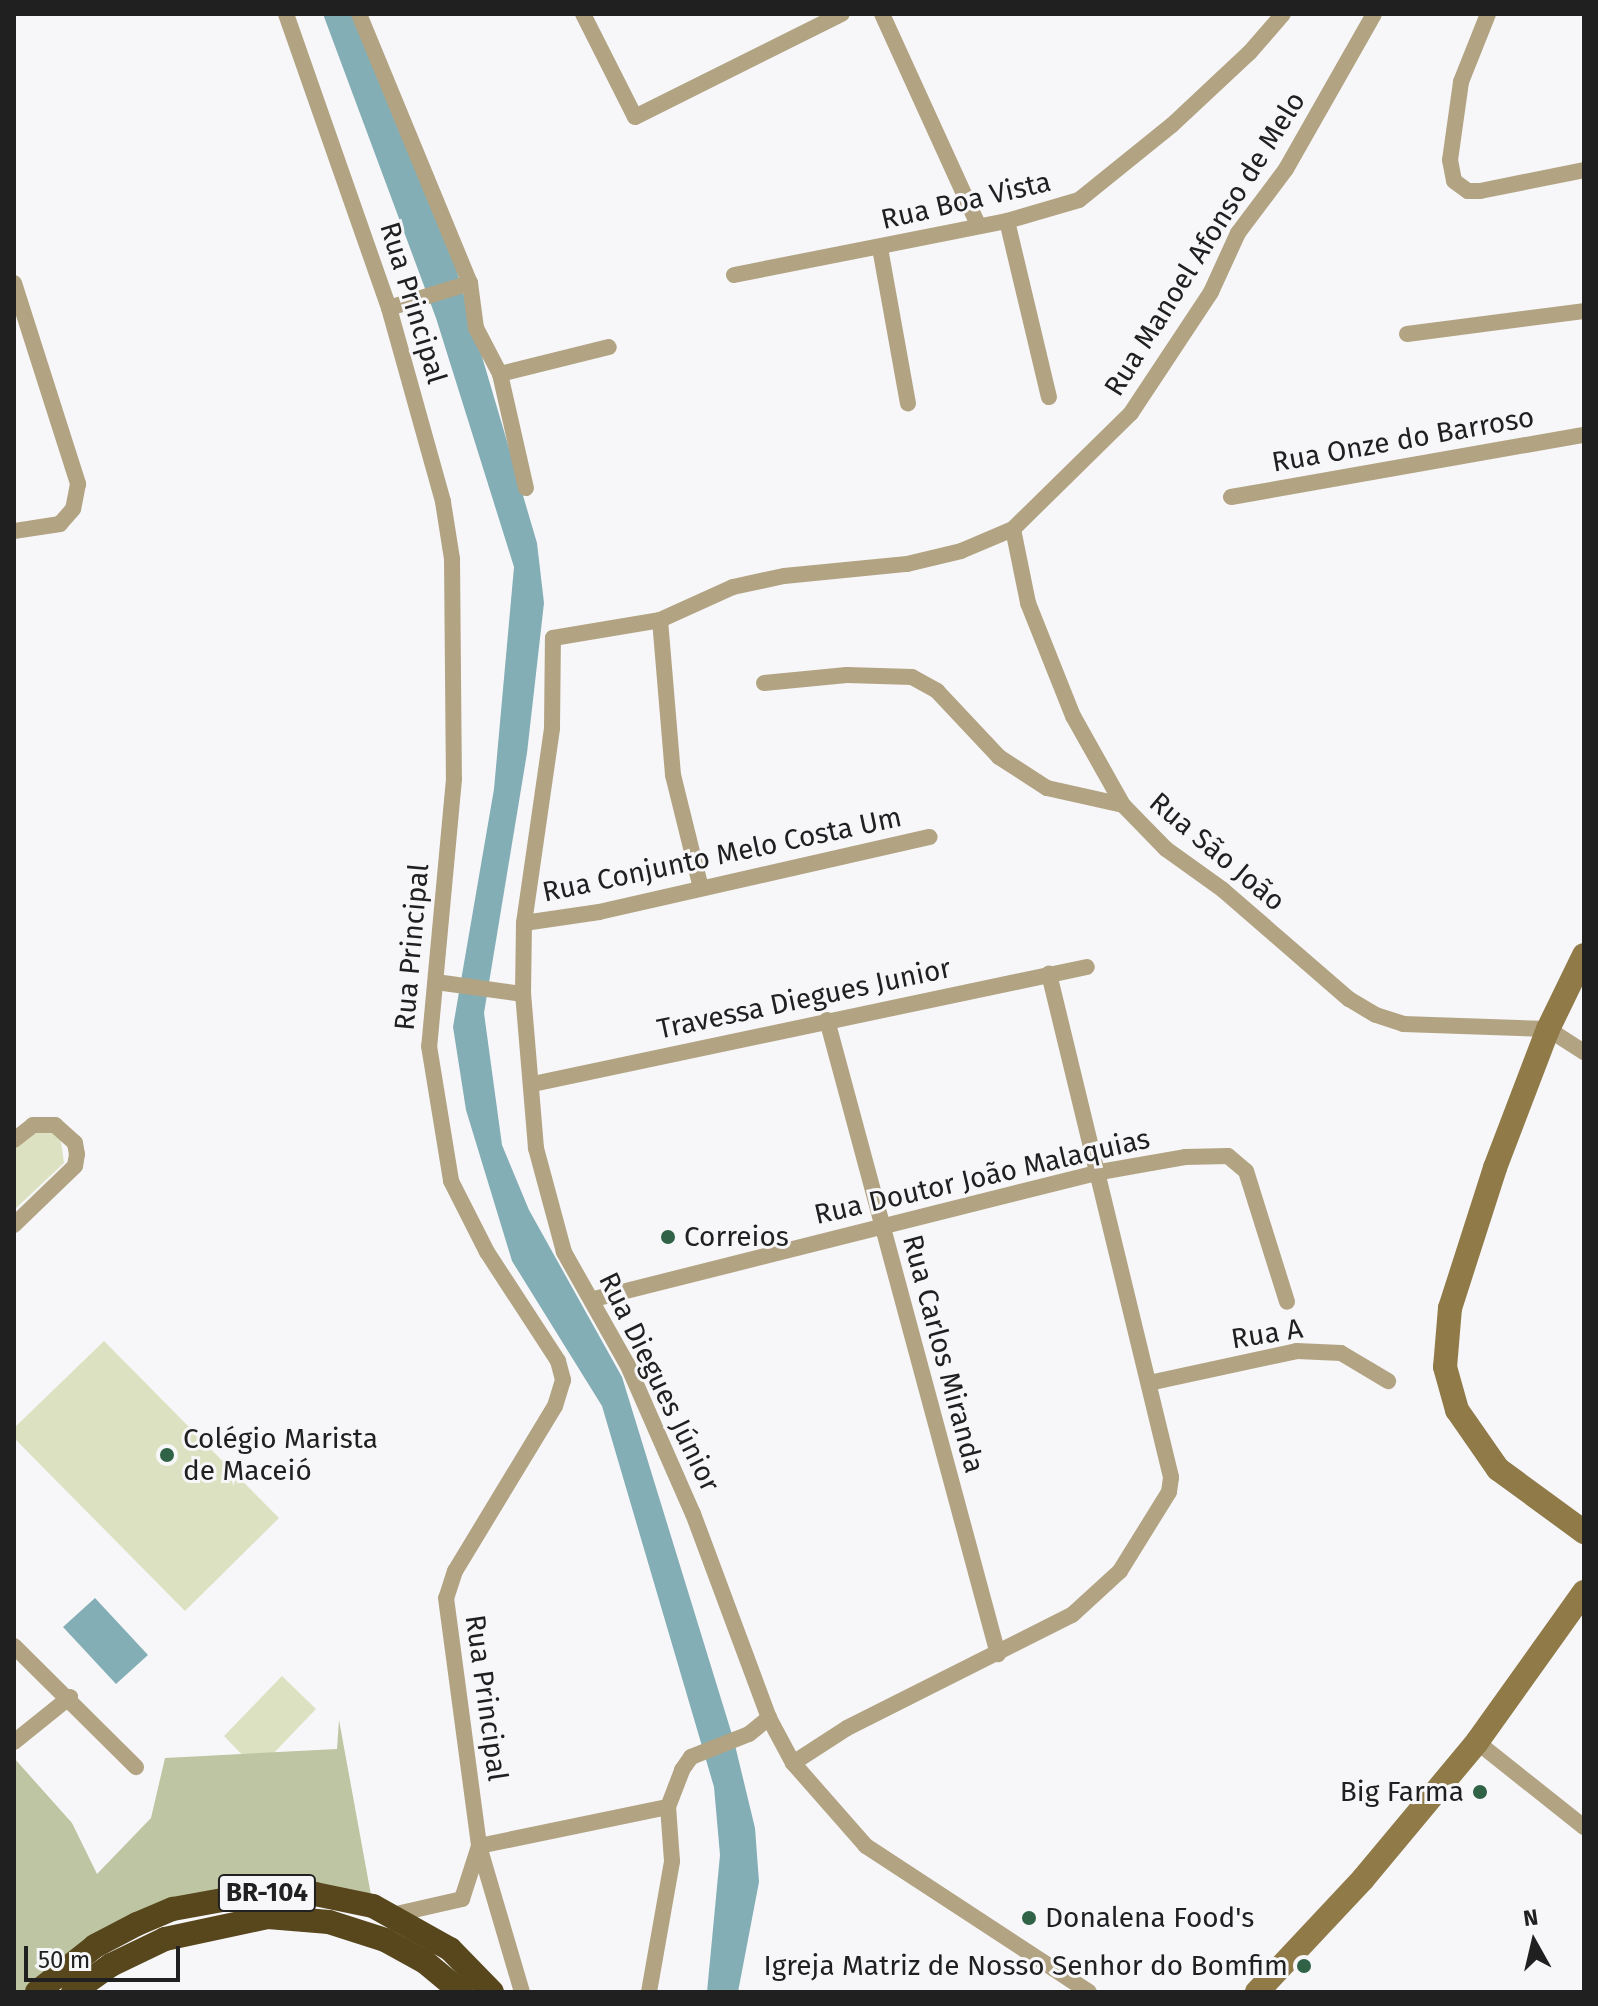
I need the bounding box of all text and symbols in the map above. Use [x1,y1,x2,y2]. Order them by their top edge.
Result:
street label: Rua Manoel Afonso de Melo [1097,86,1313,402]
street label: Rua Boa Vista [878,165,1054,237]
street label: Rua Principal [372,218,454,388]
street label: Rua Onze do Barroso [1269,400,1537,480]
street label: Rua São João [1142,786,1292,918]
street label: Rua Conjunto Melo Costa Um [539,800,905,910]
street label: Rua Principal [388,862,436,1032]
street label: Travessa Diegues Junior [654,951,954,1047]
street label: Rua Doutor João Malaquias [811,1122,1153,1232]
place label: Correios [684,1220,789,1254]
marker: Correios [659,1228,677,1246]
street label: Rua Carlos Miranda [895,1231,991,1477]
street label: Rua Diegues Júnior [591,1267,727,1497]
street label: Rua A [1229,1312,1305,1356]
place label: Colégio Marista de Maceió [183,1422,378,1488]
marker: Colégio Marista de Maceió [158,1446,176,1464]
street label: Rua Principal [458,1613,514,1783]
place label: Big Farma [1340,1775,1464,1809]
marker: Big Farma [1471,1783,1489,1801]
road number: BR-104 [217,1871,317,1915]
place label: Donalena Food's [1045,1901,1254,1935]
north arrow [1494,1902,1574,1982]
text: N [1521,1903,1540,1932]
marker: Donalena Food's [1020,1909,1038,1927]
scale bar [28,1930,184,1980]
text: 50 m [38,1946,90,1974]
place label: Igreja Matriz de Nosso Senhor do Bomfim [764,1949,1288,1983]
marker: Igreja Matriz de Nosso Senhor do Bomfim [1295,1957,1313,1975]

